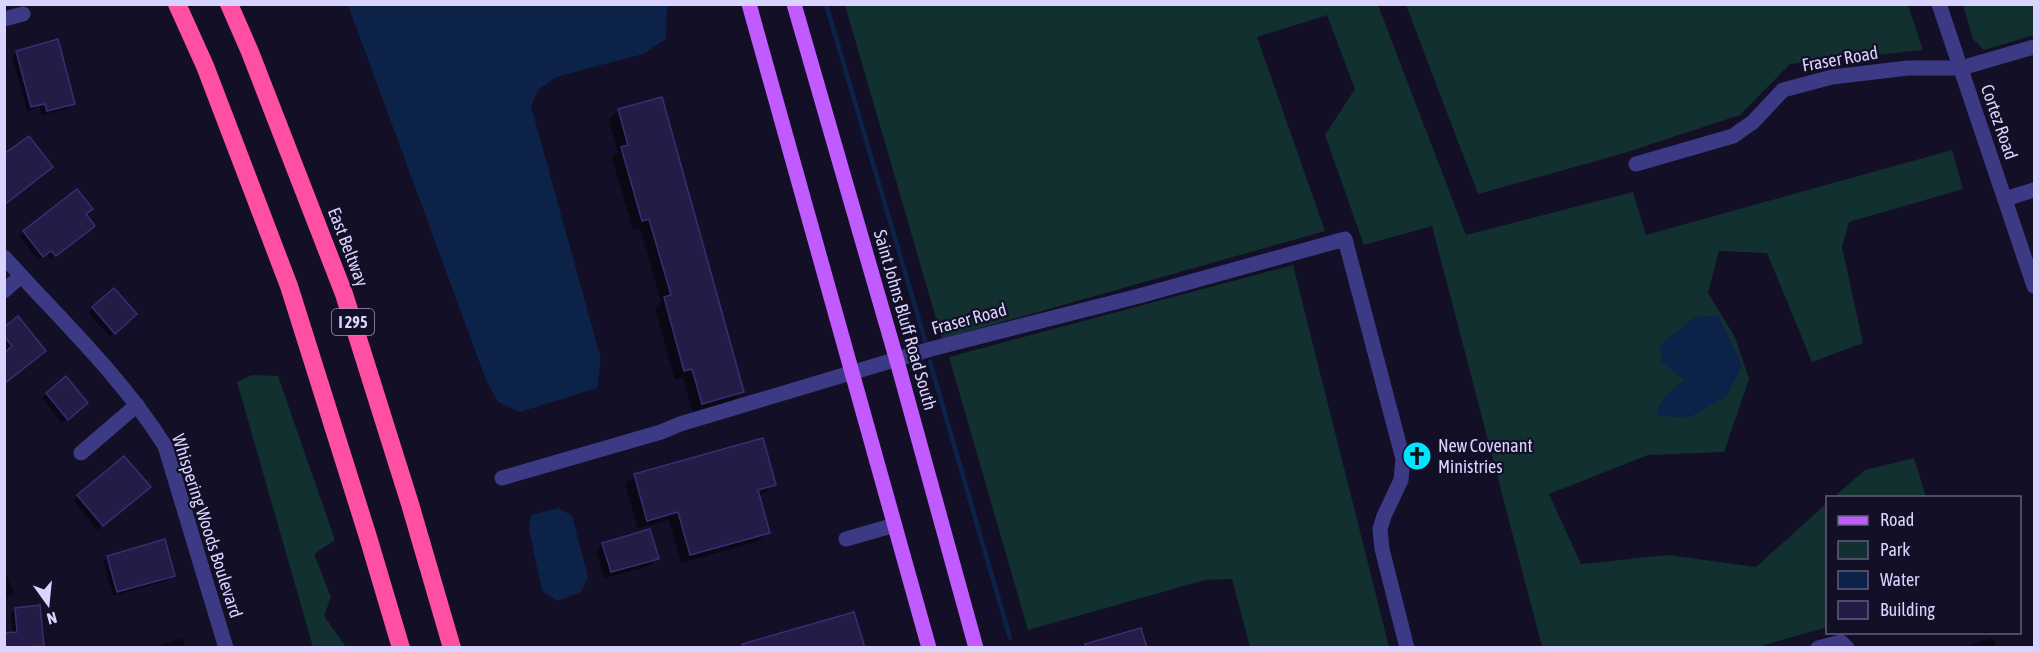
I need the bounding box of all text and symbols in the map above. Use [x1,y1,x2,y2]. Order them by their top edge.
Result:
street label: Fraser Road [1800,41,1880,76]
street label: Cortez Road [1977,81,2022,162]
street label: East Beltway [324,204,373,289]
street label: Saint Johns Bluff Road South [870,227,941,412]
street label: Fraser Road [929,298,1009,339]
road number: I 295 [332,309,374,335]
street label: Whispering Woods Boulevard [168,431,247,620]
place label: New Covenant Ministries [1438,435,1533,477]
church icon: New Covenant Ministries [1401,440,1433,472]
legend [1826,496,2021,634]
text: Road [1880,509,1914,530]
text: Park [1880,539,1910,560]
text: Water [1880,569,1920,590]
north arrow [18,574,78,634]
text: Building [1880,599,1935,620]
text: N [45,609,59,628]

